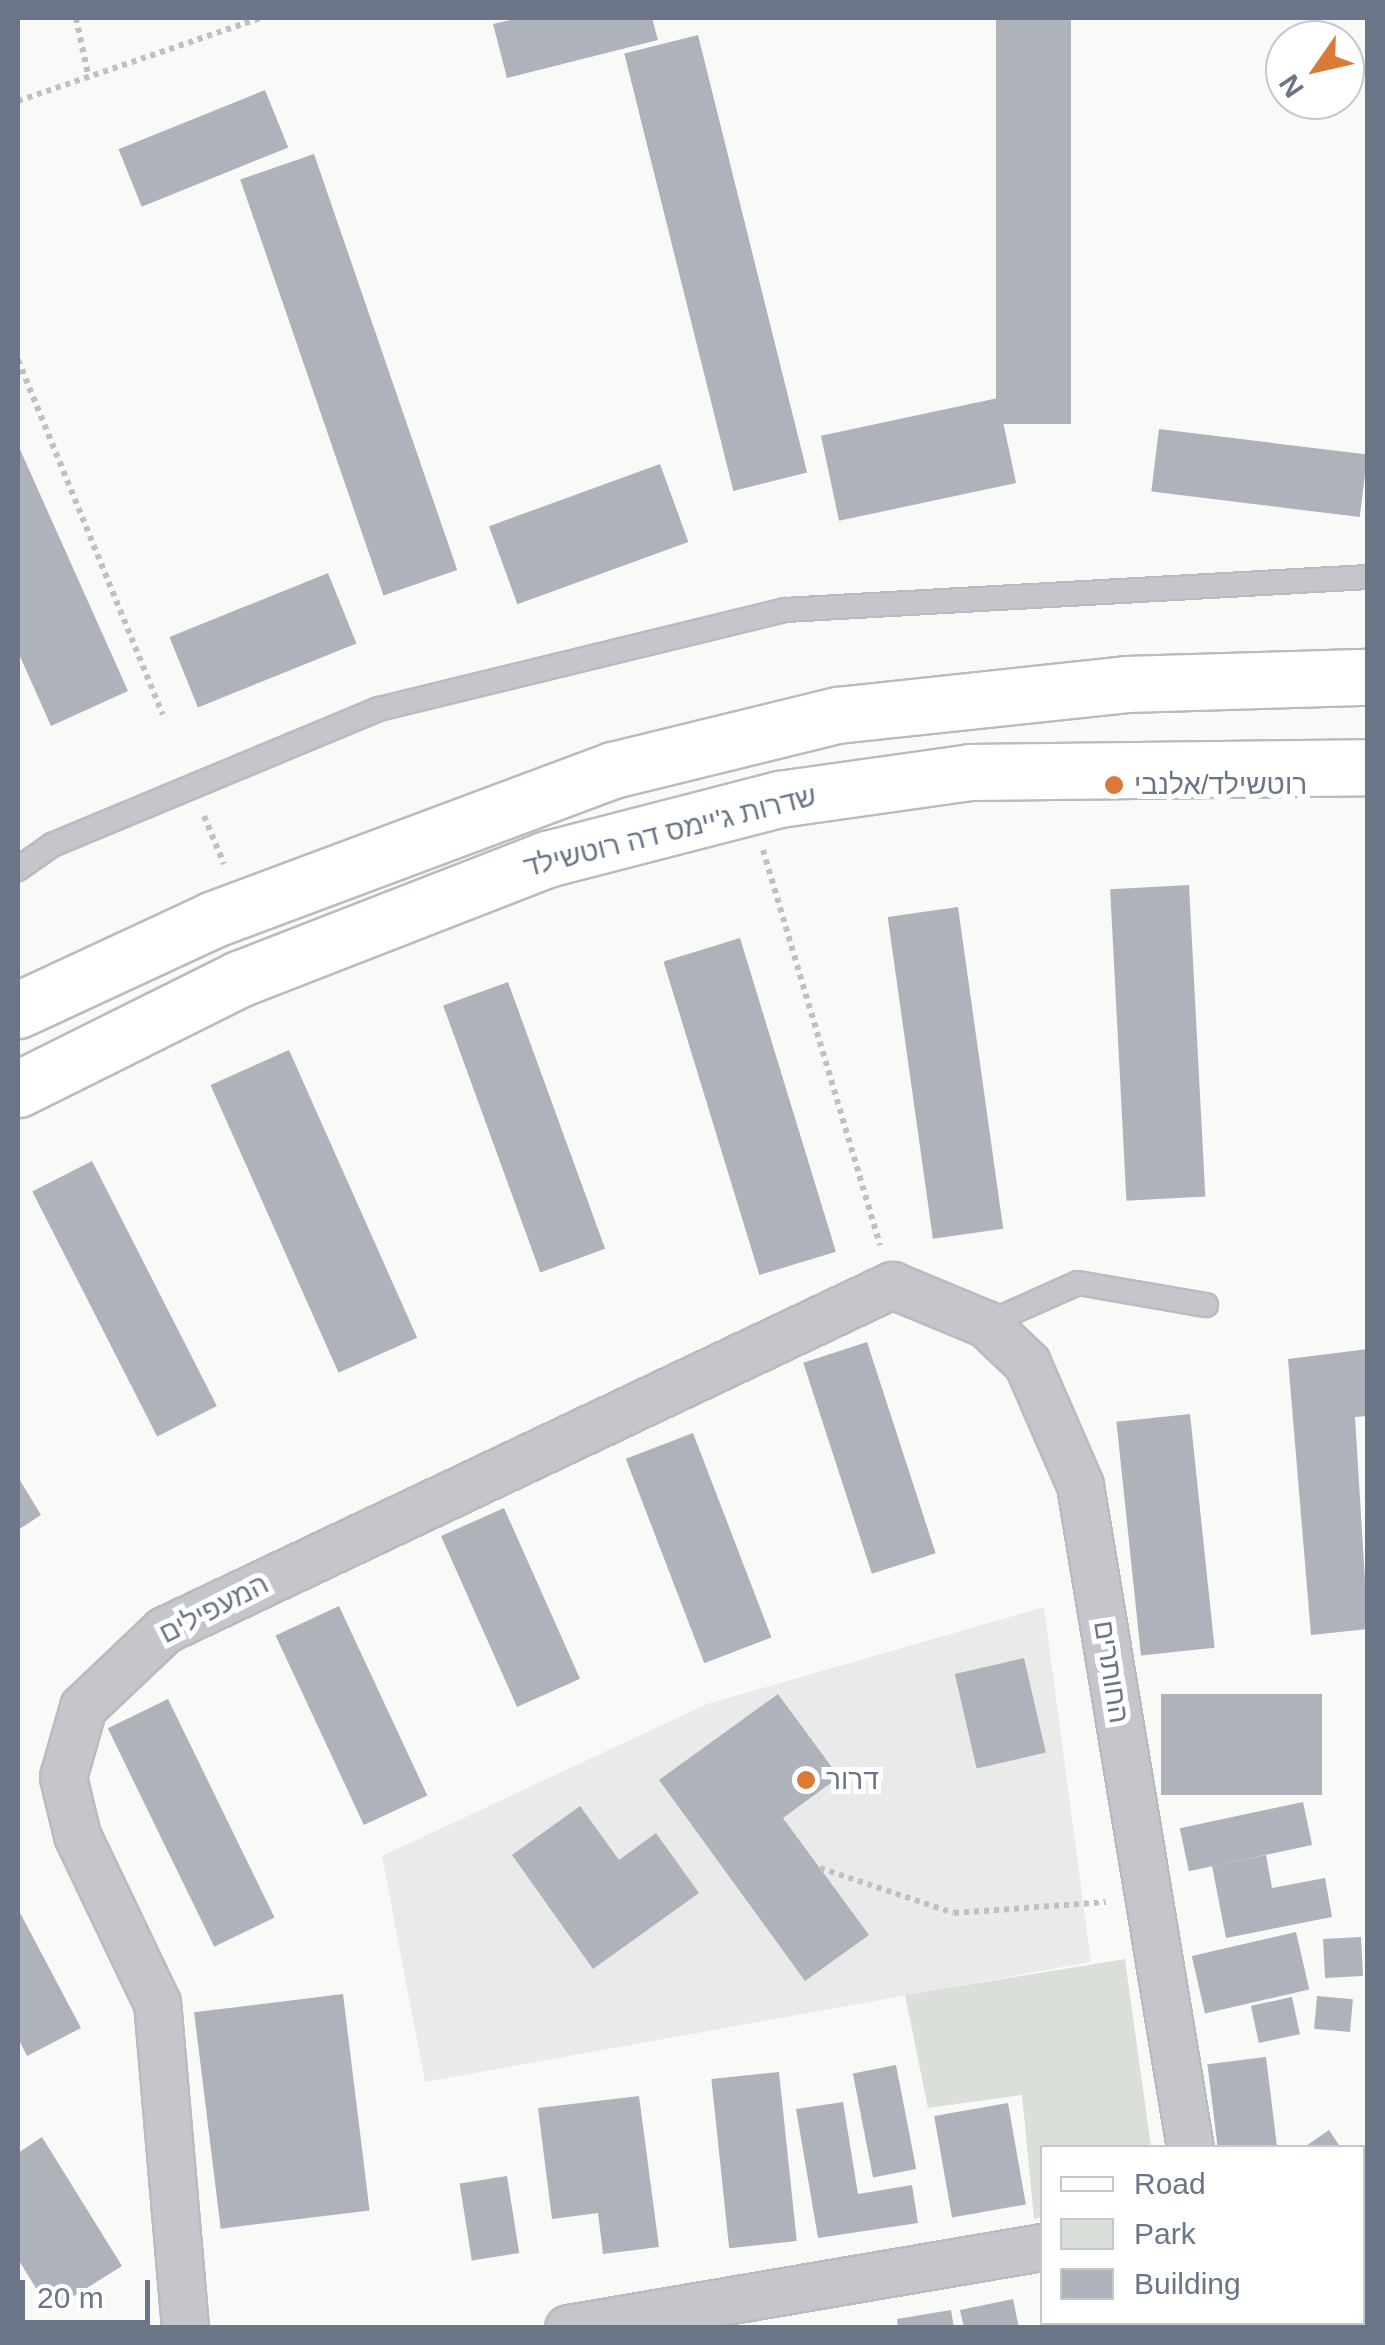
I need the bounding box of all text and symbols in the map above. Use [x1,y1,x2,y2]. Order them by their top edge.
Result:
north arrow [1265,20,1365,120]
text: N [1273,69,1310,103]
place label: רוטשילד/אלנבי [1134,768,1307,802]
marker: רוטשילד/אלנבי [1103,774,1125,796]
street label: שדרות ג'יימס דה רוטשילד [520,779,820,885]
street label: המעפילים [154,1567,274,1651]
street label: החותרים [1086,1618,1136,1726]
place label: דרור [826,1763,879,1797]
marker: דרור [795,1769,817,1791]
legend [1040,2145,1365,2325]
text: Road [1134,2167,1206,2200]
text: Park [1134,2217,1196,2250]
scale bar [25,2260,155,2322]
text: Building [1134,2267,1241,2300]
text: 20 m [37,2281,104,2314]

